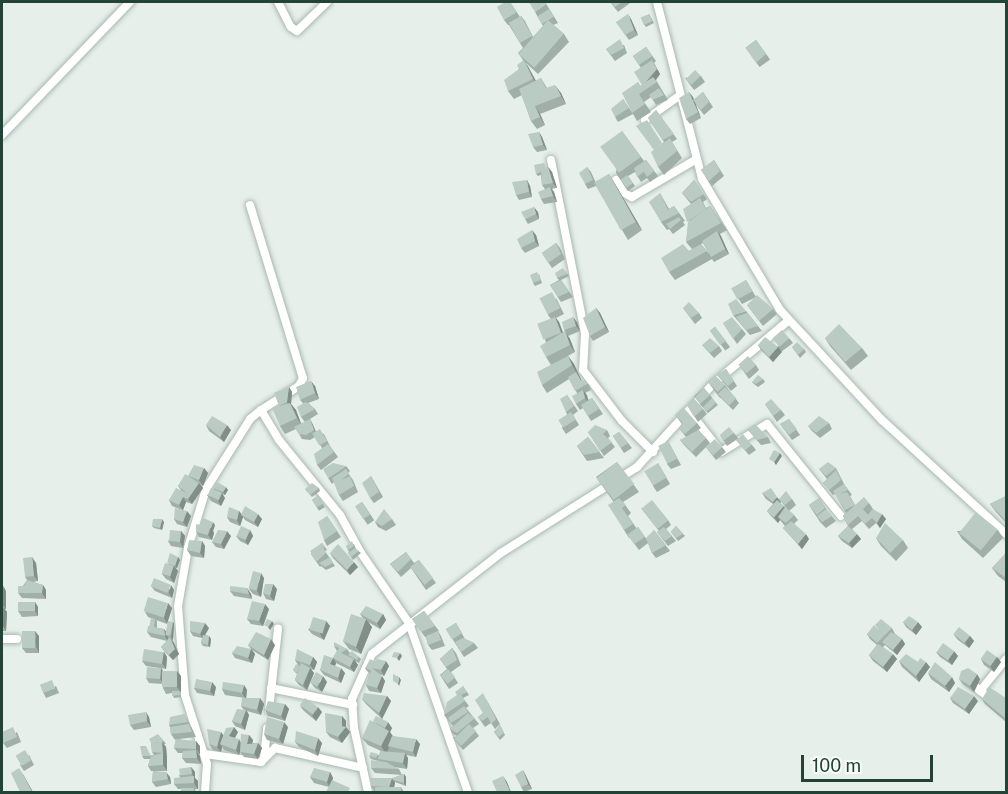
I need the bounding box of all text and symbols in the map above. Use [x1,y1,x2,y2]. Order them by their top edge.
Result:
scale bar [804,743,936,781]
text: 100 m [812,755,861,776]

